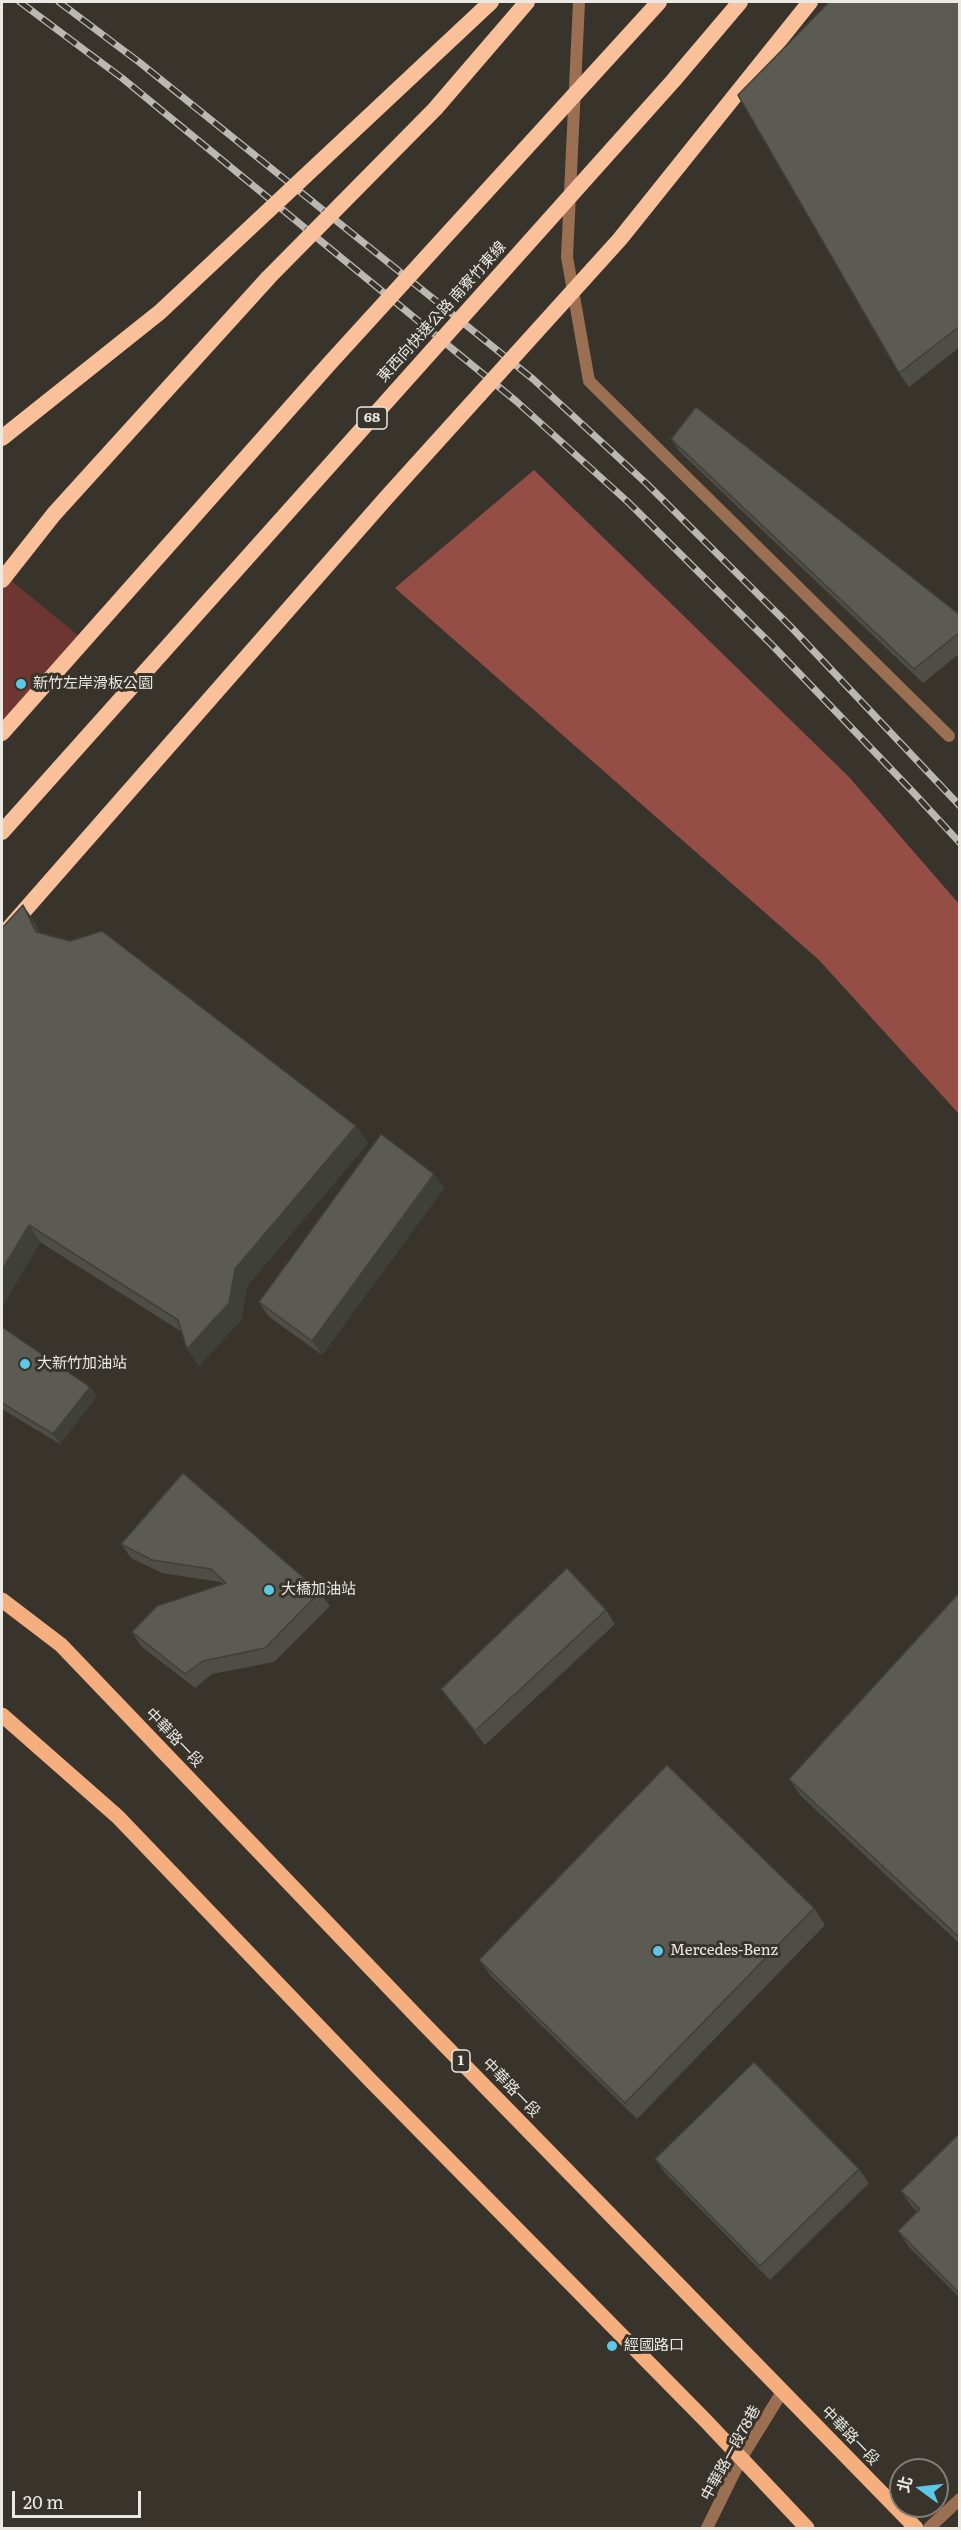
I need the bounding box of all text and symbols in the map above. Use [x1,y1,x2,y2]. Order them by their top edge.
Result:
street label: 東西向快速公路 南寮竹東線 [374,238,510,386]
road number: 68 [357,407,387,429]
place label: 新竹左岸滑板公園 [33,675,153,693]
marker: 新竹左岸滑板公園 [14,677,28,691]
place label: 大新竹加油站 [37,1355,127,1373]
marker: 大新竹加油站 [18,1357,32,1371]
place label: 大橋加油站 [281,1581,356,1599]
marker: 大橋加油站 [262,1583,276,1597]
street label: 中華路一段 [141,1705,207,1771]
place label: Mercedes-Benz [670,1942,778,1960]
marker: Mercedes-Benz [651,1944,665,1958]
road number: 1 [452,2050,470,2072]
street label: 中華路一段 [478,2055,544,2121]
place label: 經國路口 [624,2337,684,2355]
marker: 經國路口 [605,2339,619,2353]
street label: 中華路一段78巷 [697,2402,765,2504]
street label: 中華路一段 [817,2403,883,2469]
north arrow [889,2458,949,2518]
text: 北 [890,2473,917,2495]
scale bar [15,2479,144,2517]
text: 20 m [23,2488,64,2515]

